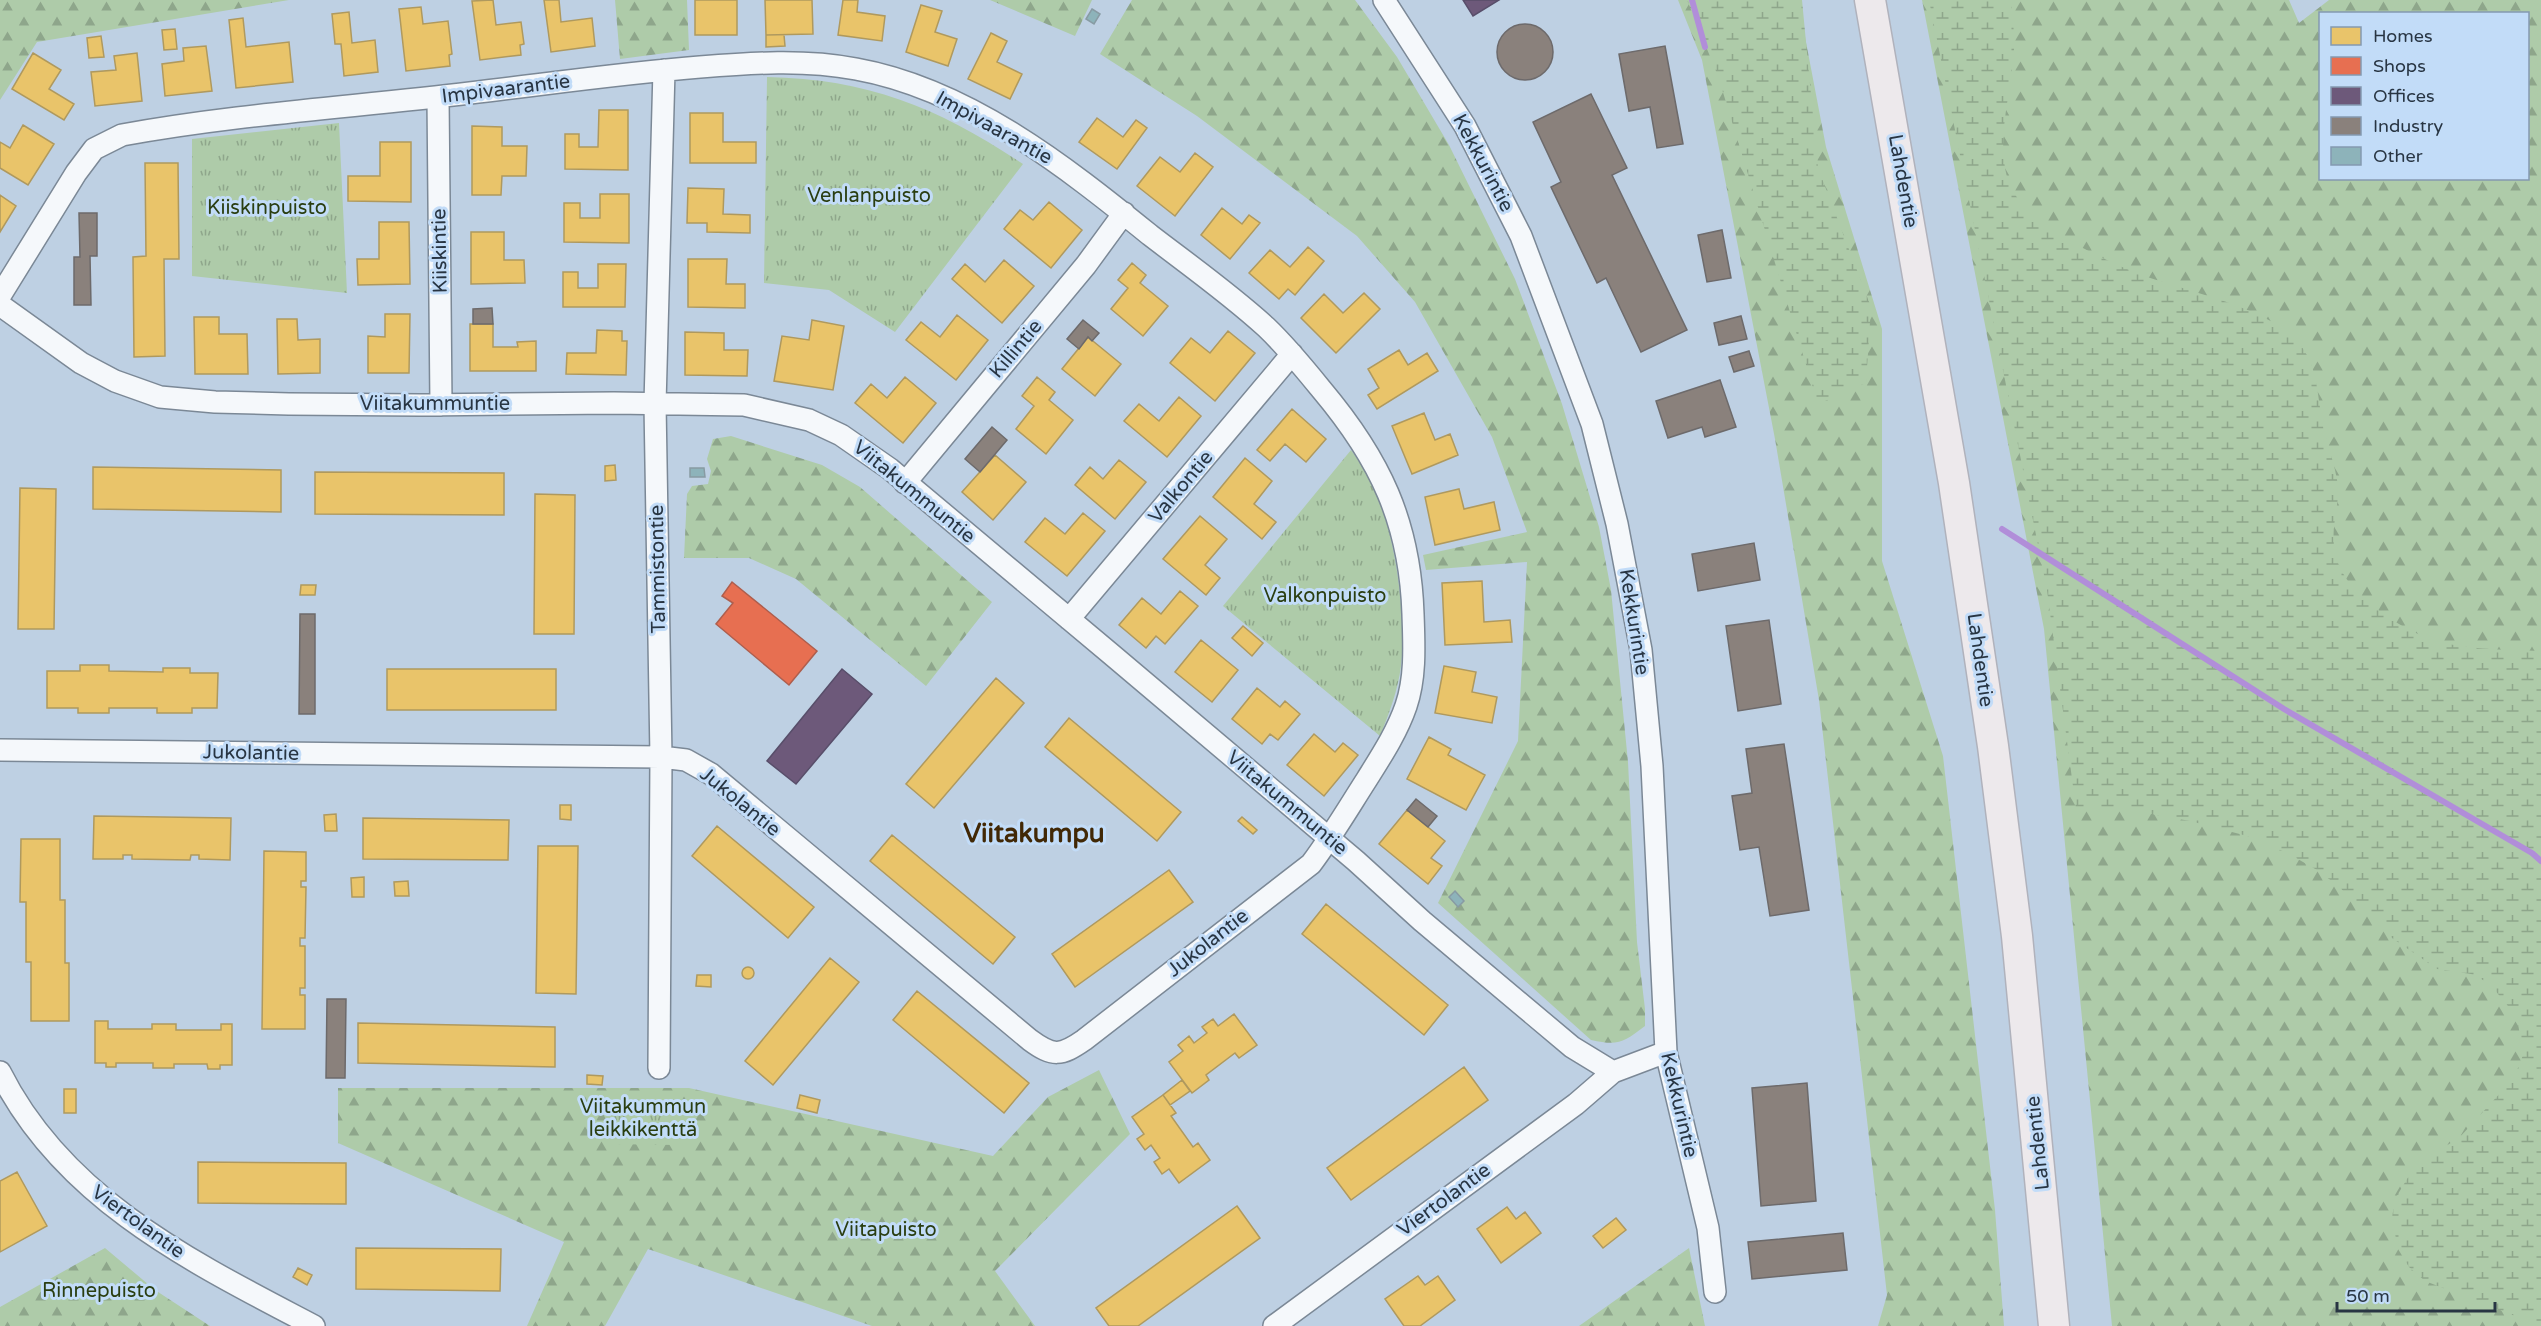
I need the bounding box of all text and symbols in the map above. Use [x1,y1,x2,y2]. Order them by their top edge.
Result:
legend [2319,12,2529,180]
text: Homes [2373,25,2433,47]
text: Shops [2373,55,2426,77]
street label: Impivaarantie [440,69,572,109]
text: Offices [2373,85,2435,107]
street label: Impivaarantie [932,86,1056,170]
street label: Kekkurintie [1447,110,1519,216]
text: Industry [2373,115,2444,137]
street label: Lahdentie [1883,132,1923,230]
text: Other [2373,145,2423,167]
park label: Venlanpuisto [807,184,931,208]
park label: Kiiskinpuisto [207,196,327,220]
street label: Kiiskintie [427,208,453,294]
street label: Killintie [985,315,1047,383]
street label: Viitakummuntie [360,392,510,416]
street label: Viitakummuntie [848,435,980,549]
street label: Valkontie [1144,446,1218,528]
street label: Tammistontie [645,505,671,633]
street label: Kekkurintie [1614,567,1654,677]
park label: Valkonpuisto [1263,584,1387,608]
street label: Lahdentie [1962,611,1998,709]
street label: Jukolantie [203,740,299,766]
street label: Viitakummuntie [1222,745,1352,861]
street label: Jukolantie [695,762,785,842]
district label: Viitakumpu [963,818,1105,849]
street label: Jukolantie [1163,904,1253,982]
street label: Kekkurintie [1655,1050,1703,1160]
park label: Viitakummun leikkikenttä [580,1095,706,1142]
street label: Lahdentie [2021,1095,2055,1191]
street label: Viertolantie [1393,1158,1495,1242]
street label: Viertolantie [87,1180,189,1264]
park label: Viitapuisto [835,1218,937,1242]
scale bar [2337,1275,2494,1313]
park label: Rinnepuisto [42,1279,156,1303]
text: 50 m [2346,1285,2390,1307]

